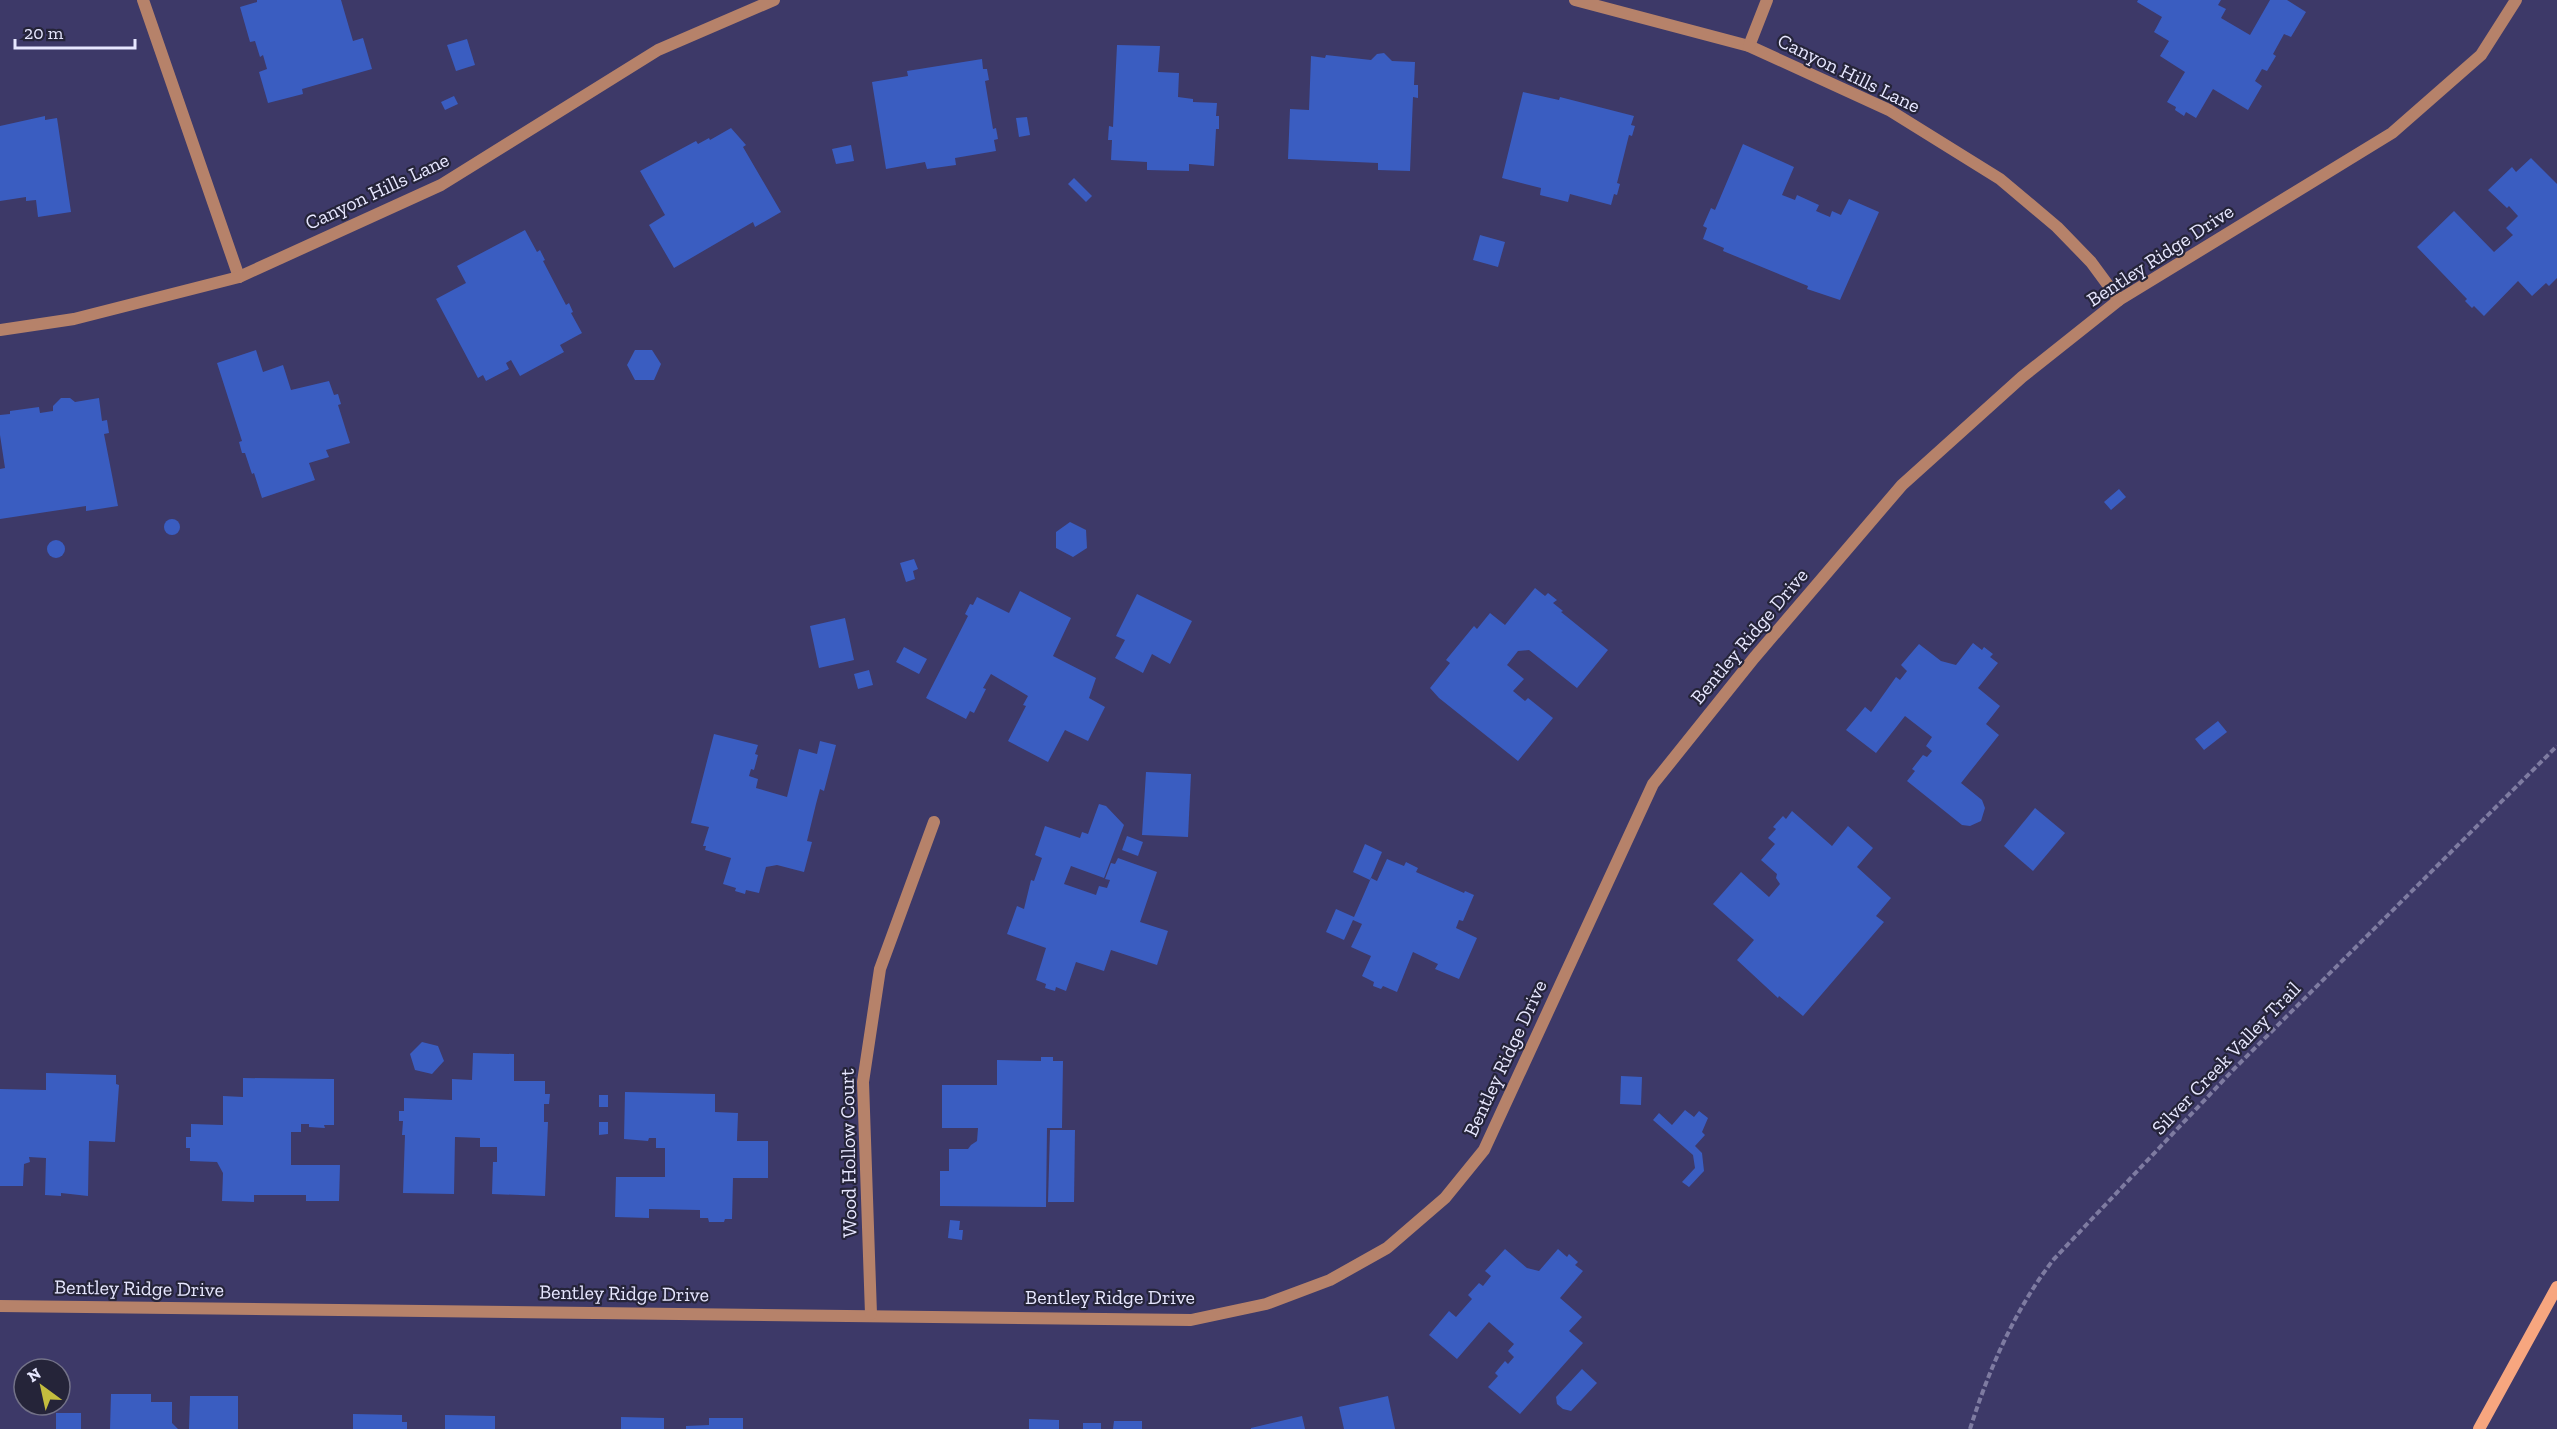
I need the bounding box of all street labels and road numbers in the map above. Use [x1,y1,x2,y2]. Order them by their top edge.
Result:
street label: Canyon Hills Lane [1774,28,1924,118]
street label: Canyon Hills Lane [301,147,453,235]
street label: Bentley Ridge Drive [2082,199,2238,311]
street label: Bentley Ridge Drive [1685,563,1813,709]
street label: Bentley Ridge Drive [1458,976,1552,1140]
street label: Silver Creek Valley Trail [2147,976,2305,1140]
street label: Wood Hollow Court [835,1068,861,1238]
street label: Bentley Ridge Drive [54,1275,224,1301]
street label: Bentley Ridge Drive [539,1280,709,1306]
street label: Bentley Ridge Drive [1025,1285,1195,1309]

